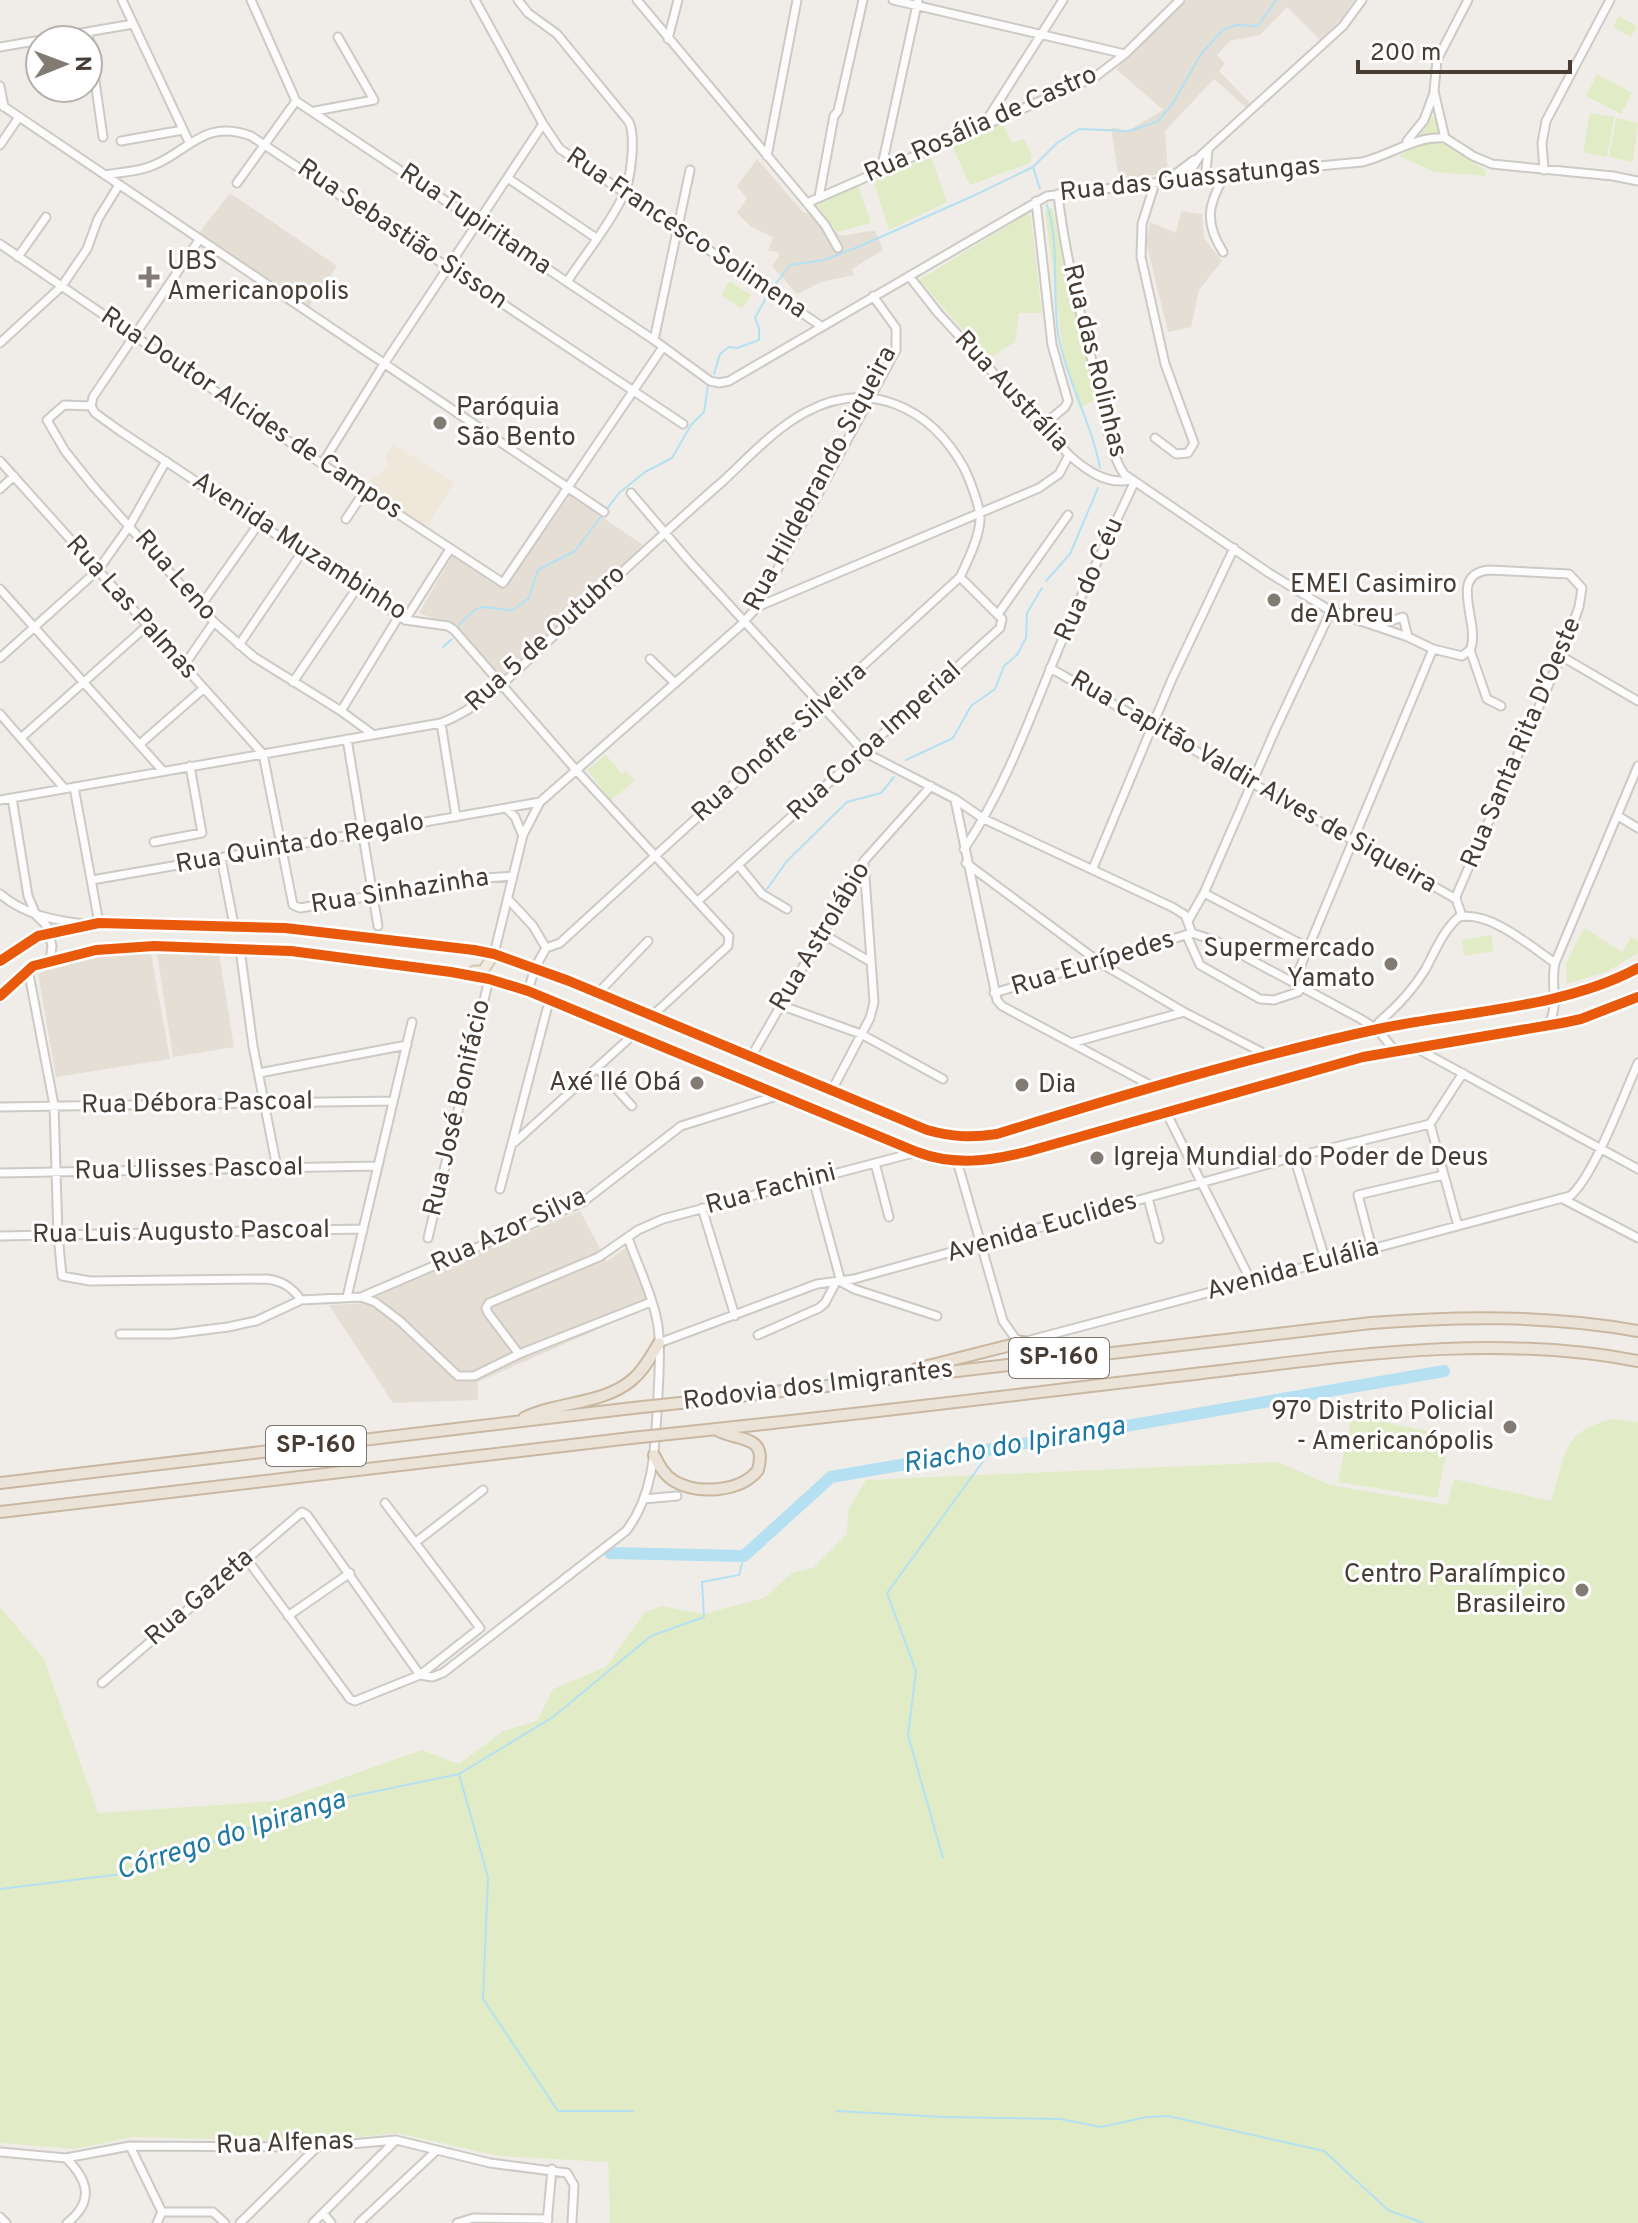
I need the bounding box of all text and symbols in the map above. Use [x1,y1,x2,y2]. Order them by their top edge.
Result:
north arrow [24,24,104,104]
scale bar [1358,24,1570,74]
text: 200 m [1370,39,1441,69]
text: N [68,56,95,72]
street label: Rua Rosália de Castro [859,59,1103,191]
street label: Rua Francesco Solimena [559,141,813,327]
street label: Rua das Guassatungas [1058,150,1322,210]
street label: Rua Sebastião Sisson [291,152,513,318]
street label: Rua Tupiritama [393,157,557,283]
place label: UBS Americanopolis [167,246,349,309]
street label: Rua das Rolinhas [1054,261,1134,461]
marker: UBS Americanopolis [138,266,160,288]
street label: Rua Doutor Alcides de Campos [94,300,408,528]
street label: Rua Austrália [946,324,1076,460]
street label: Rua Hildebrando Siqueira [737,341,905,617]
place label: Paróquia São Bento [456,392,576,455]
marker: Paróquia São Bento [431,414,449,432]
street label: Avenida Muzambinho [185,465,413,629]
street label: Rua do Céu [1048,513,1132,647]
street label: Rua Leno [127,524,223,628]
street label: Rua Las Palmas [58,529,204,687]
street label: Rua 5 de Outubro [459,558,633,720]
place label: EMEI Casimiro de Abreu [1290,569,1457,632]
marker: EMEI Casimiro de Abreu [1265,591,1283,609]
street label: Rua Santa Rita D'Oeste [1454,613,1590,873]
street label: Rua Coroa Imperial [781,655,969,829]
street label: Rua Onofre Silveira [686,656,874,830]
street label: Rua Capitão Valdir Alves de Siqueira [1064,664,1442,902]
street label: Rua Quinta do Regalo [173,806,427,882]
street label: Rua Astrolábio [763,856,879,1018]
street label: Rua Sinhazinha [309,862,491,922]
street label: Rua Eurípedes [1008,924,1178,1004]
place label: Supermercado Yamato [1203,933,1375,996]
marker: Supermercado Yamato [1382,955,1400,973]
street label: Rua José Bonifácio [417,996,499,1220]
place label: Axé Ilé Obá [549,1067,681,1100]
place label: Dia [1038,1069,1076,1102]
marker: Axé Ilé Obá [688,1074,706,1092]
marker: Dia [1013,1076,1031,1094]
street label: Rua Débora Pascoal [81,1085,313,1123]
place label: Igreja Mundial do Poder de Deus [1113,1142,1488,1175]
marker: Igreja Mundial do Poder de Deus [1088,1149,1106,1167]
street label: Rua Ulisses Pascoal [74,1152,304,1188]
street label: Rua Fachini [702,1157,840,1223]
street label: Rua Azor Silva [426,1181,592,1281]
street label: Avenida Euclides [943,1185,1141,1271]
street label: Rua Luis Augusto Pascoal [32,1214,330,1252]
street label: Avenida Eulália [1203,1231,1383,1309]
road number: SP-160 [1009,1338,1109,1378]
street label: Rodovia dos Imigrantes [681,1353,955,1419]
place label: 97º Distrito Policial - Americanópolis [1271,1396,1494,1459]
water label: Riacho do Ipiranga [900,1409,1128,1483]
marker: 97º Distrito Policial - Americanópolis [1501,1418,1519,1436]
road number: SP-160 [266,1426,366,1466]
street label: Rua Gazeta [139,1542,261,1654]
place label: Centro Paralímpico Brasileiro [1344,1559,1566,1622]
marker: Centro Paralímpico Brasileiro [1573,1581,1591,1599]
water label: Córrego do Ipiranga [112,1782,351,1890]
street label: Rua Alfenas [216,2125,354,2163]

